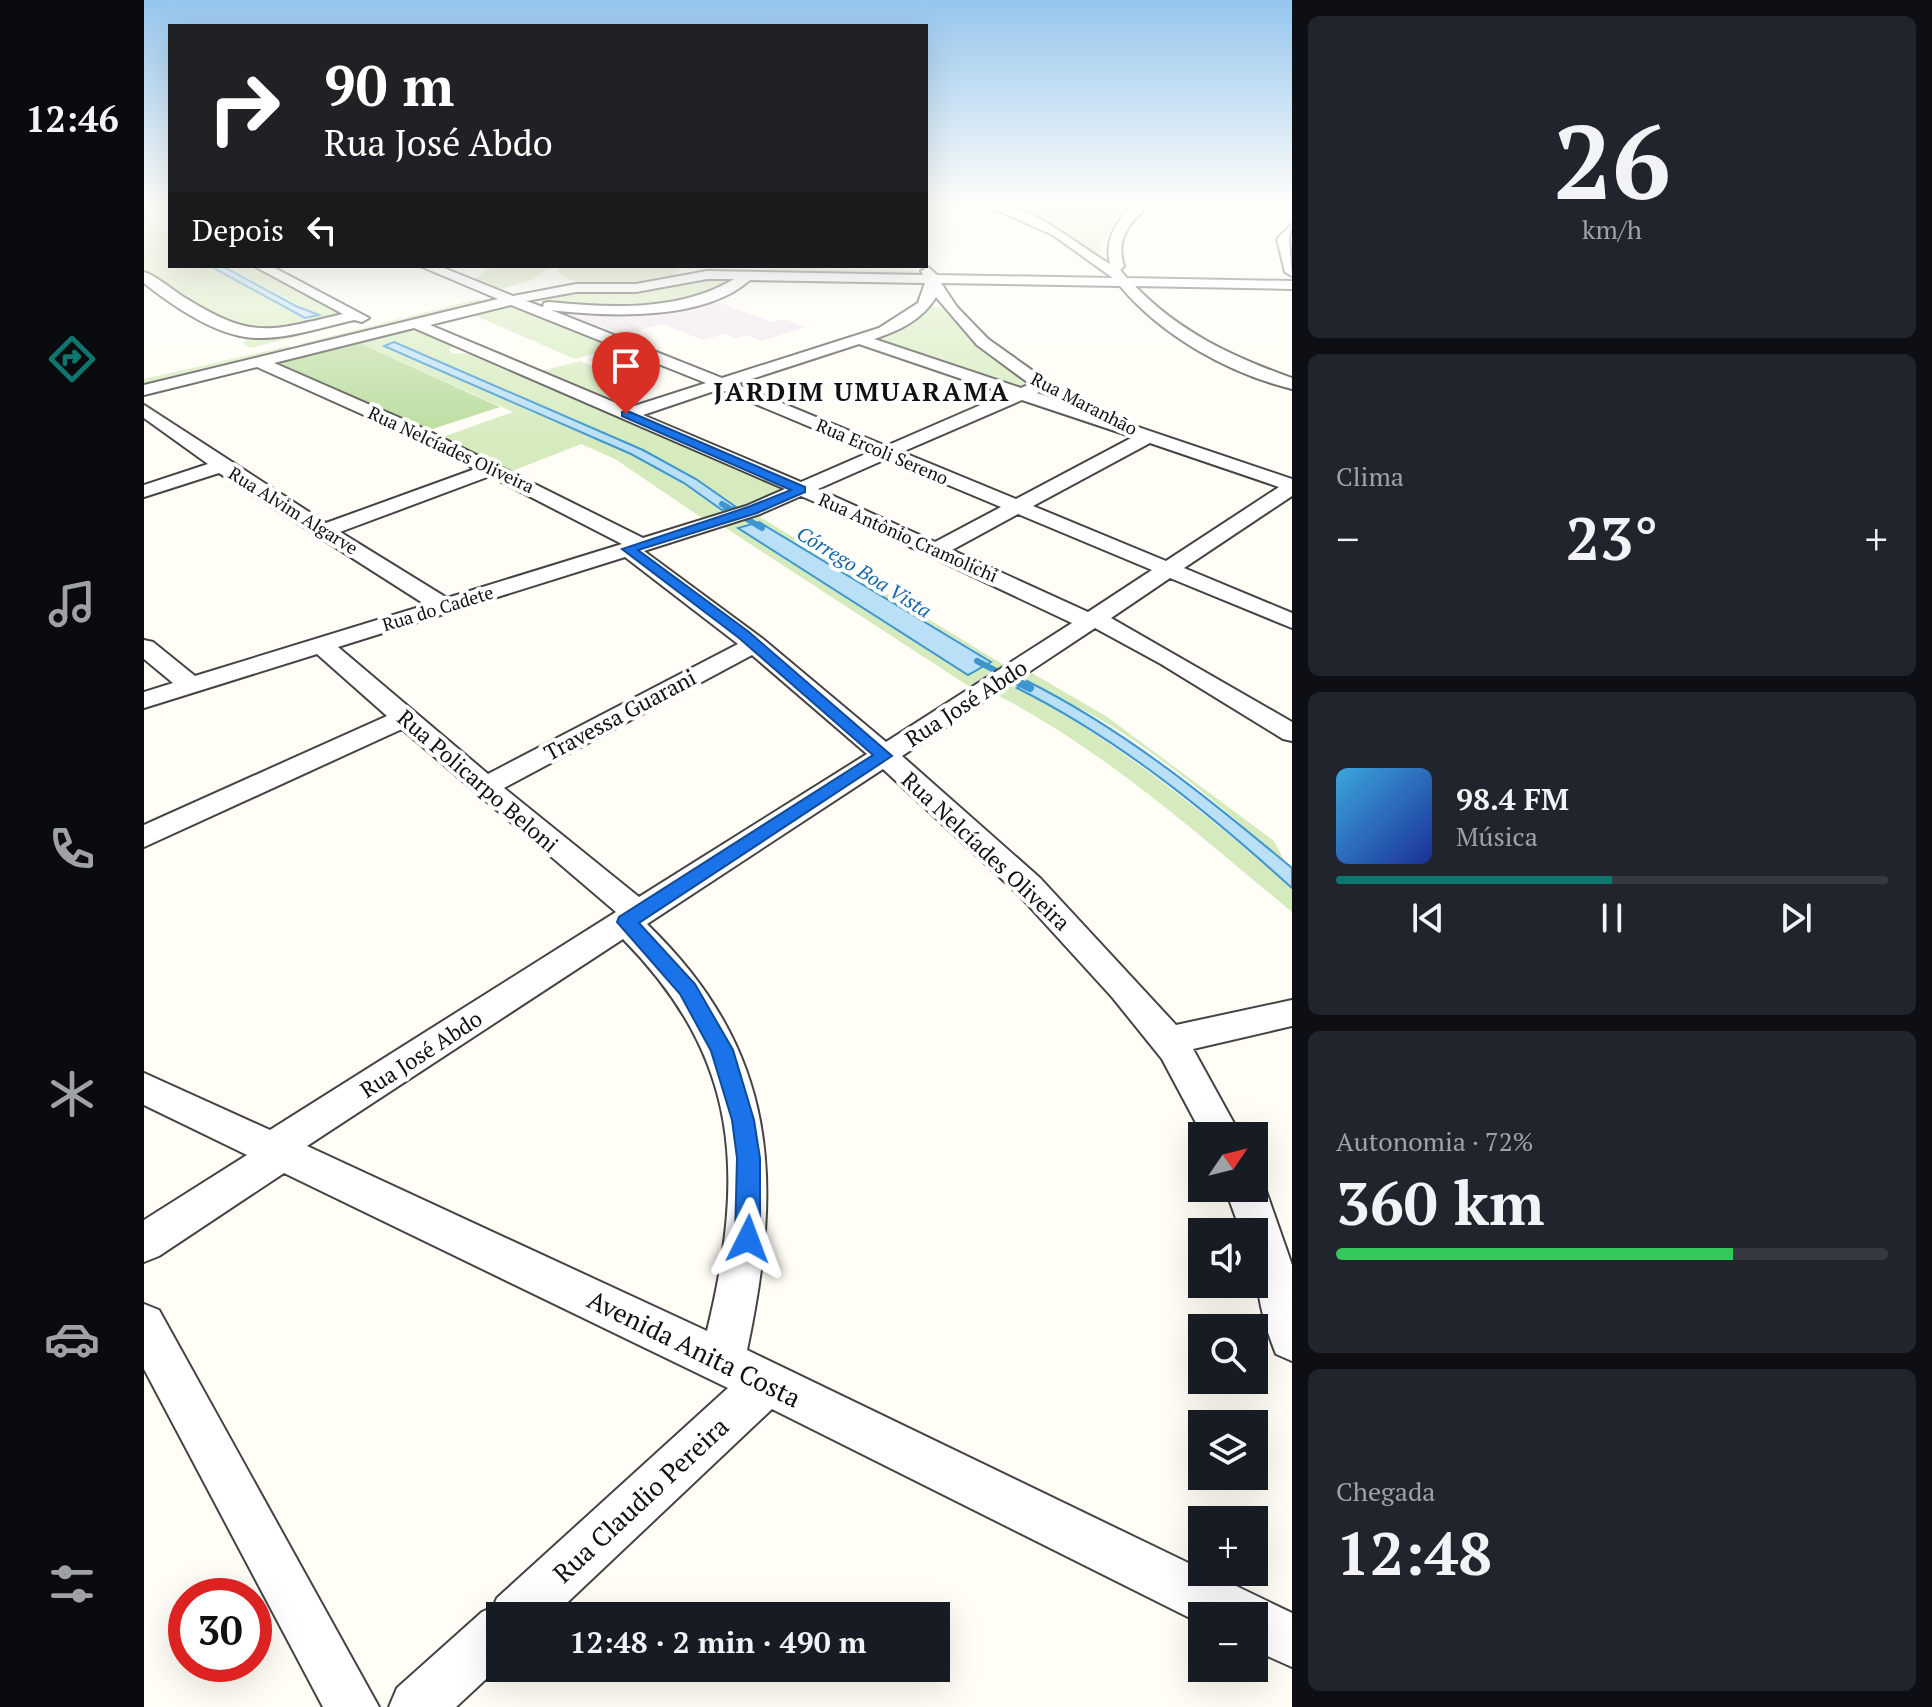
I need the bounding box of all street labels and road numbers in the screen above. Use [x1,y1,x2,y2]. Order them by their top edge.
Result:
street label: Rua Maranhão [1027,366,1142,440]
street label: Rua Nelcíades Oliveira [365,400,538,498]
street label: Rua Ercoli Sereno [813,412,952,490]
street label: Rua Alvim Algarve [224,461,363,560]
street label: Rua Antônio Cramolichi [815,487,1002,587]
street label: Rua do Cadete [379,580,496,636]
street label: Rua José Abdo [899,652,1032,753]
street label: Travessa Guarani [539,662,701,767]
street label: Rua Policarpo Beloni [392,703,565,858]
street label: Rua Nelcíades Oliveira [896,765,1077,936]
street label: Rua José Abdo [354,1003,487,1104]
street label: Avenida Anita Costa [582,1282,807,1414]
street label: Rua Claudio Pereira [545,1409,735,1590]

